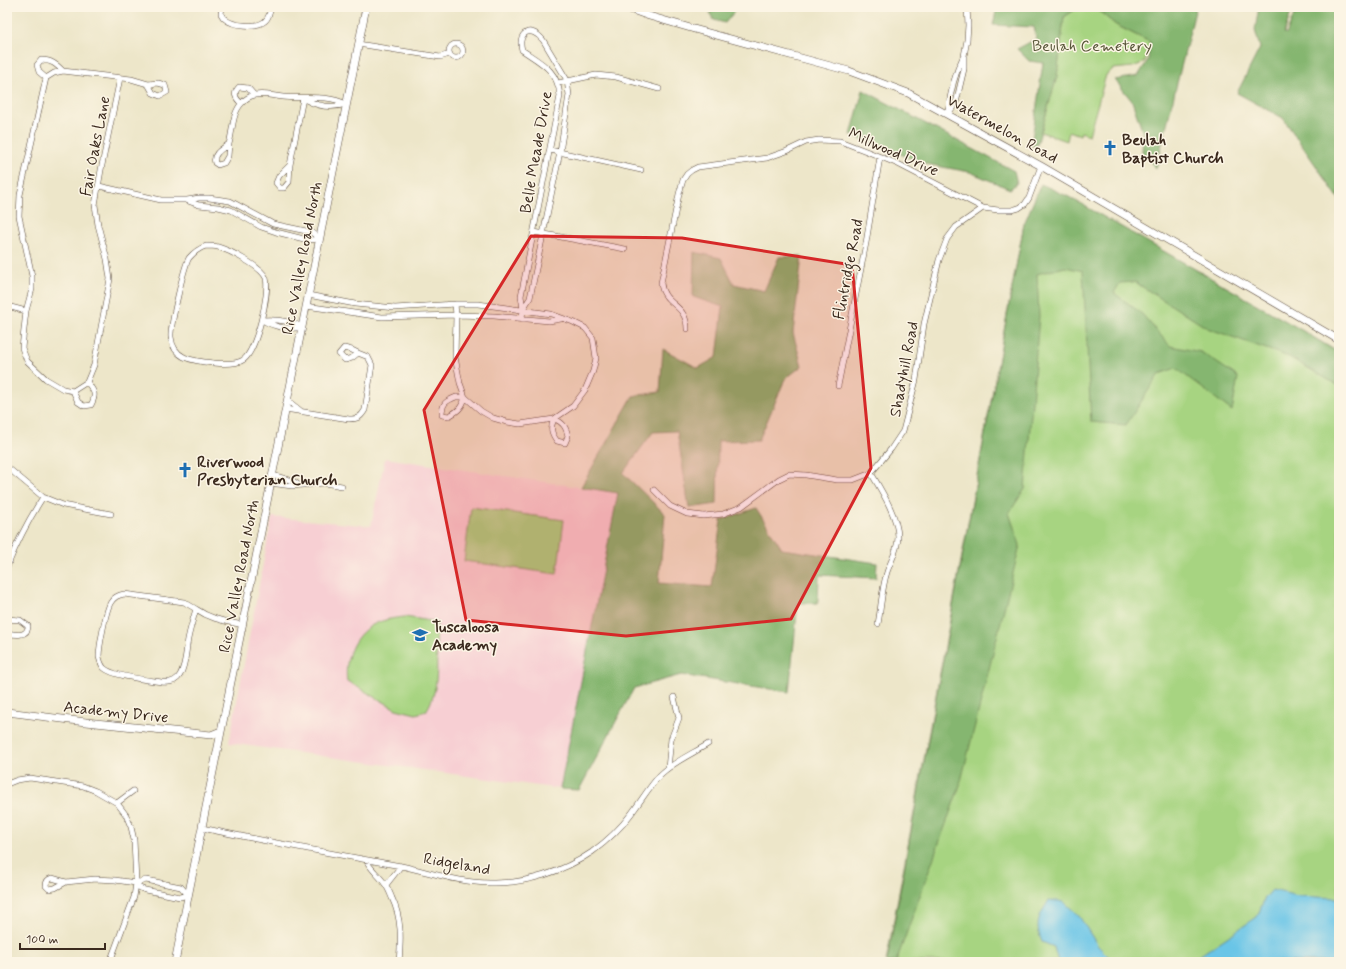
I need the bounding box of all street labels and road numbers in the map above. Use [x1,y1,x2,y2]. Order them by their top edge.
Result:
street label: Belle Meade Drive [515,89,558,215]
street label: Watermelon Road [943,90,1062,169]
street label: Fair Oaks Lane [75,94,115,198]
street label: Millwood Drive [845,123,942,182]
street label: Rice Valley Road North [277,180,328,337]
street label: Flintridge Road [828,217,869,322]
street label: Shadyhill Road [885,320,924,419]
street label: Rice Valley Road North [214,498,265,655]
street label: Academy Drive [62,697,169,728]
street label: Ridgeland [422,848,492,882]

